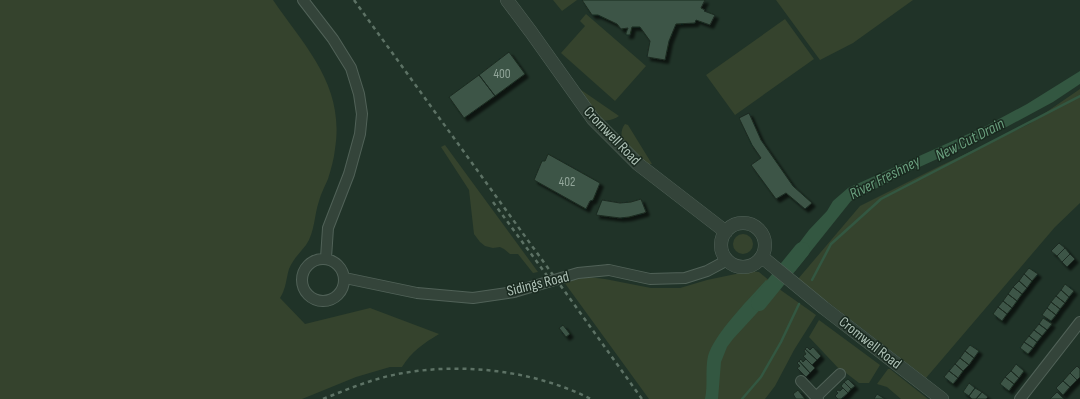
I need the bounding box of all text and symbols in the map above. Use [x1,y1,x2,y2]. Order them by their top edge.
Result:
house number: 400 [493,66,511,82]
street label: Cromwell Road [579,103,645,169]
water label: New Cut Drain [932,114,1008,165]
water label: River Freshney [846,152,924,204]
house number: 402 [559,174,575,190]
street label: Sidings Road [505,267,571,301]
street label: Cromwell Road [835,313,905,373]

